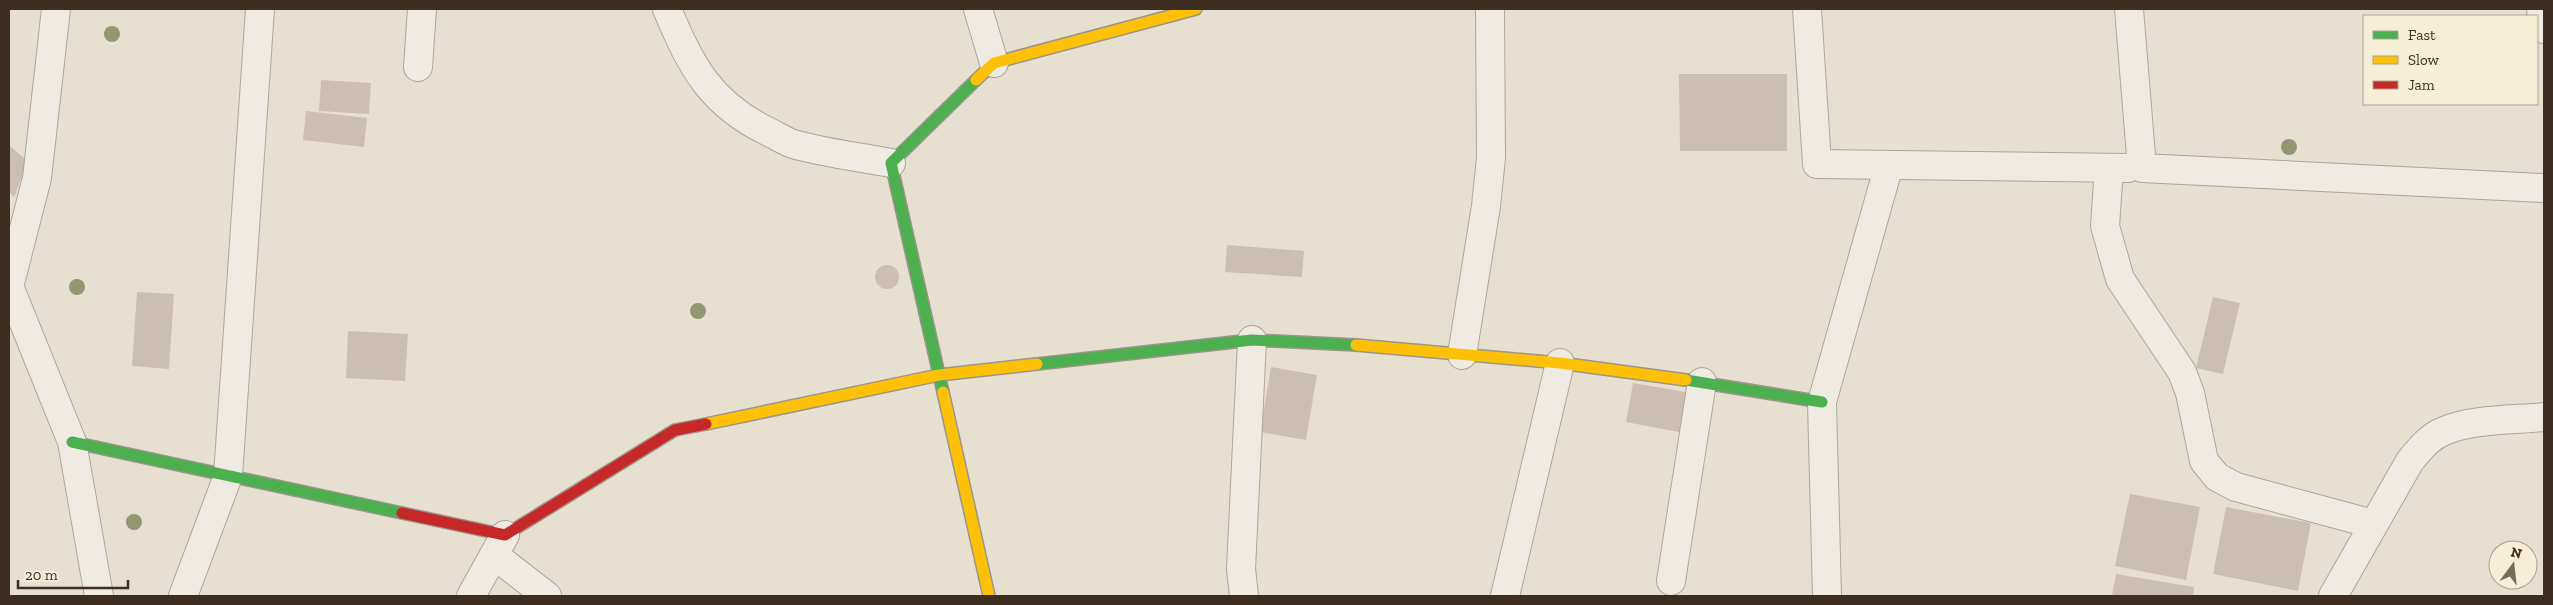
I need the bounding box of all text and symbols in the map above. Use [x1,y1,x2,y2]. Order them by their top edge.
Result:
legend [2363,15,2538,105]
text: Fast [2408,26,2436,44]
text: Slow [2408,51,2440,69]
text: Jam [2408,76,2435,94]
north arrow [2488,540,2538,590]
text: N [2509,543,2524,563]
scale bar [18,558,128,590]
text: 20 m [25,566,58,584]

